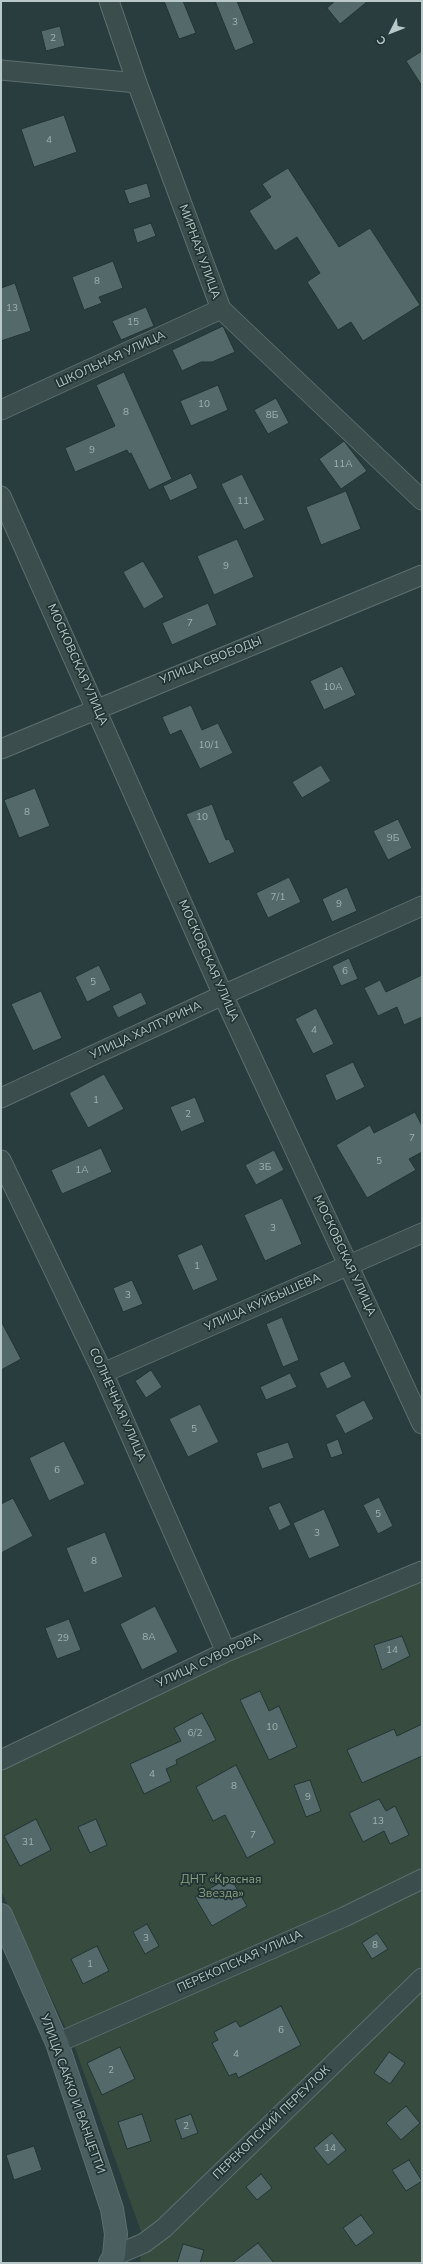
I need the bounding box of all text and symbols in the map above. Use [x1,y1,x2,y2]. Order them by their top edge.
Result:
north arrow [371,12,411,52]
house number: 3 [232,17,238,29]
house number: 2 [50,33,56,45]
text: С [374,33,390,48]
house number: 4 [46,135,52,147]
street label: МИРНАЯ УЛИЦА [175,203,223,301]
house number: 8 [94,276,100,288]
house number: 13 [6,303,18,315]
house number: 15 [127,317,139,329]
street label: ШКОЛЬНАЯ УЛИЦА [54,328,168,392]
house number: 10 [198,399,210,411]
house number: 8 [123,407,129,419]
house number: 8Б [266,410,278,422]
house number: 9 [89,445,95,457]
house number: 11А [333,459,353,471]
house number: 11 [237,496,249,508]
house number: 9 [223,561,229,573]
street label: МОСКОВСКАЯ УЛИЦА [44,602,110,728]
house number: 7 [187,618,193,630]
street label: УЛИЦА СВОБОДЫ [158,634,264,688]
house number: 10А [323,682,343,694]
house number: 10/1 [199,740,219,752]
house number: 8 [24,807,30,819]
house number: 10 [196,812,208,824]
house number: 9Б [387,833,399,845]
house number: 7/1 [271,892,285,904]
street label: МОСКОВСКАЯ УЛИЦА [175,898,241,1024]
house number: 9 [336,899,342,911]
house number: 6 [342,966,348,978]
house number: 5 [90,977,96,989]
street label: УЛИЦА ХАЛТУРИНА [88,999,204,1063]
house number: 4 [311,1025,317,1037]
house number: 1 [93,1095,99,1107]
house number: 2 [185,1109,191,1121]
house number: 7 [409,1133,415,1145]
house number: 5 [376,1156,382,1168]
house number: 3Б [259,1162,271,1174]
house number: 1А [75,1165,89,1177]
street label: МОСКОВСКАЯ УЛИЦА [310,1193,378,1319]
house number: 3 [270,1223,276,1235]
house number: 1 [194,1261,200,1273]
street label: УЛИЦА КУЙБЫШЕВА [203,1271,323,1335]
house number: 3 [125,1290,131,1302]
street label: СОЛНЕЧНАЯ УЛИЦА [85,1346,149,1464]
house number: 5 [191,1424,197,1436]
house number: 6 [54,1465,60,1477]
house number: 5 [375,1509,381,1521]
house number: 3 [314,1528,320,1540]
house number: 8 [91,1556,97,1568]
street label: УЛИЦА СУВОРОВА [155,1631,263,1691]
house number: 8А [142,1632,156,1644]
house number: 29 [57,1633,69,1645]
house number: 14 [386,1645,398,1657]
house number: 10 [266,1722,278,1734]
house number: 6/2 [188,1728,202,1740]
house number: 4 [149,1769,155,1781]
house number: 8 [231,1781,237,1793]
house number: 9 [305,1792,311,1804]
house number: 13 [372,1816,384,1828]
house number: 7 [250,1830,256,1842]
house number: 31 [22,1837,34,1849]
park label: ДНТ «Красная Звезда» [181,1873,261,1901]
street label: ПЕРЕКОПСКАЯ УЛИЦА [175,1928,305,1996]
house number: 3 [143,1933,149,1945]
house number: 8 [372,1940,378,1952]
house number: 1 [87,1959,93,1971]
street label: УЛИЦА САККО И ВАНЦЕТТИ [36,2012,108,2176]
house number: 6 [278,2025,284,2037]
house number: 4 [233,2049,239,2061]
street label: ПЕРЕКОПСКИЙ ПЕРЕУЛОК [210,2063,334,2183]
house number: 2 [108,2065,114,2077]
house number: 2 [183,2121,189,2133]
house number: 14 [324,2143,336,2155]

